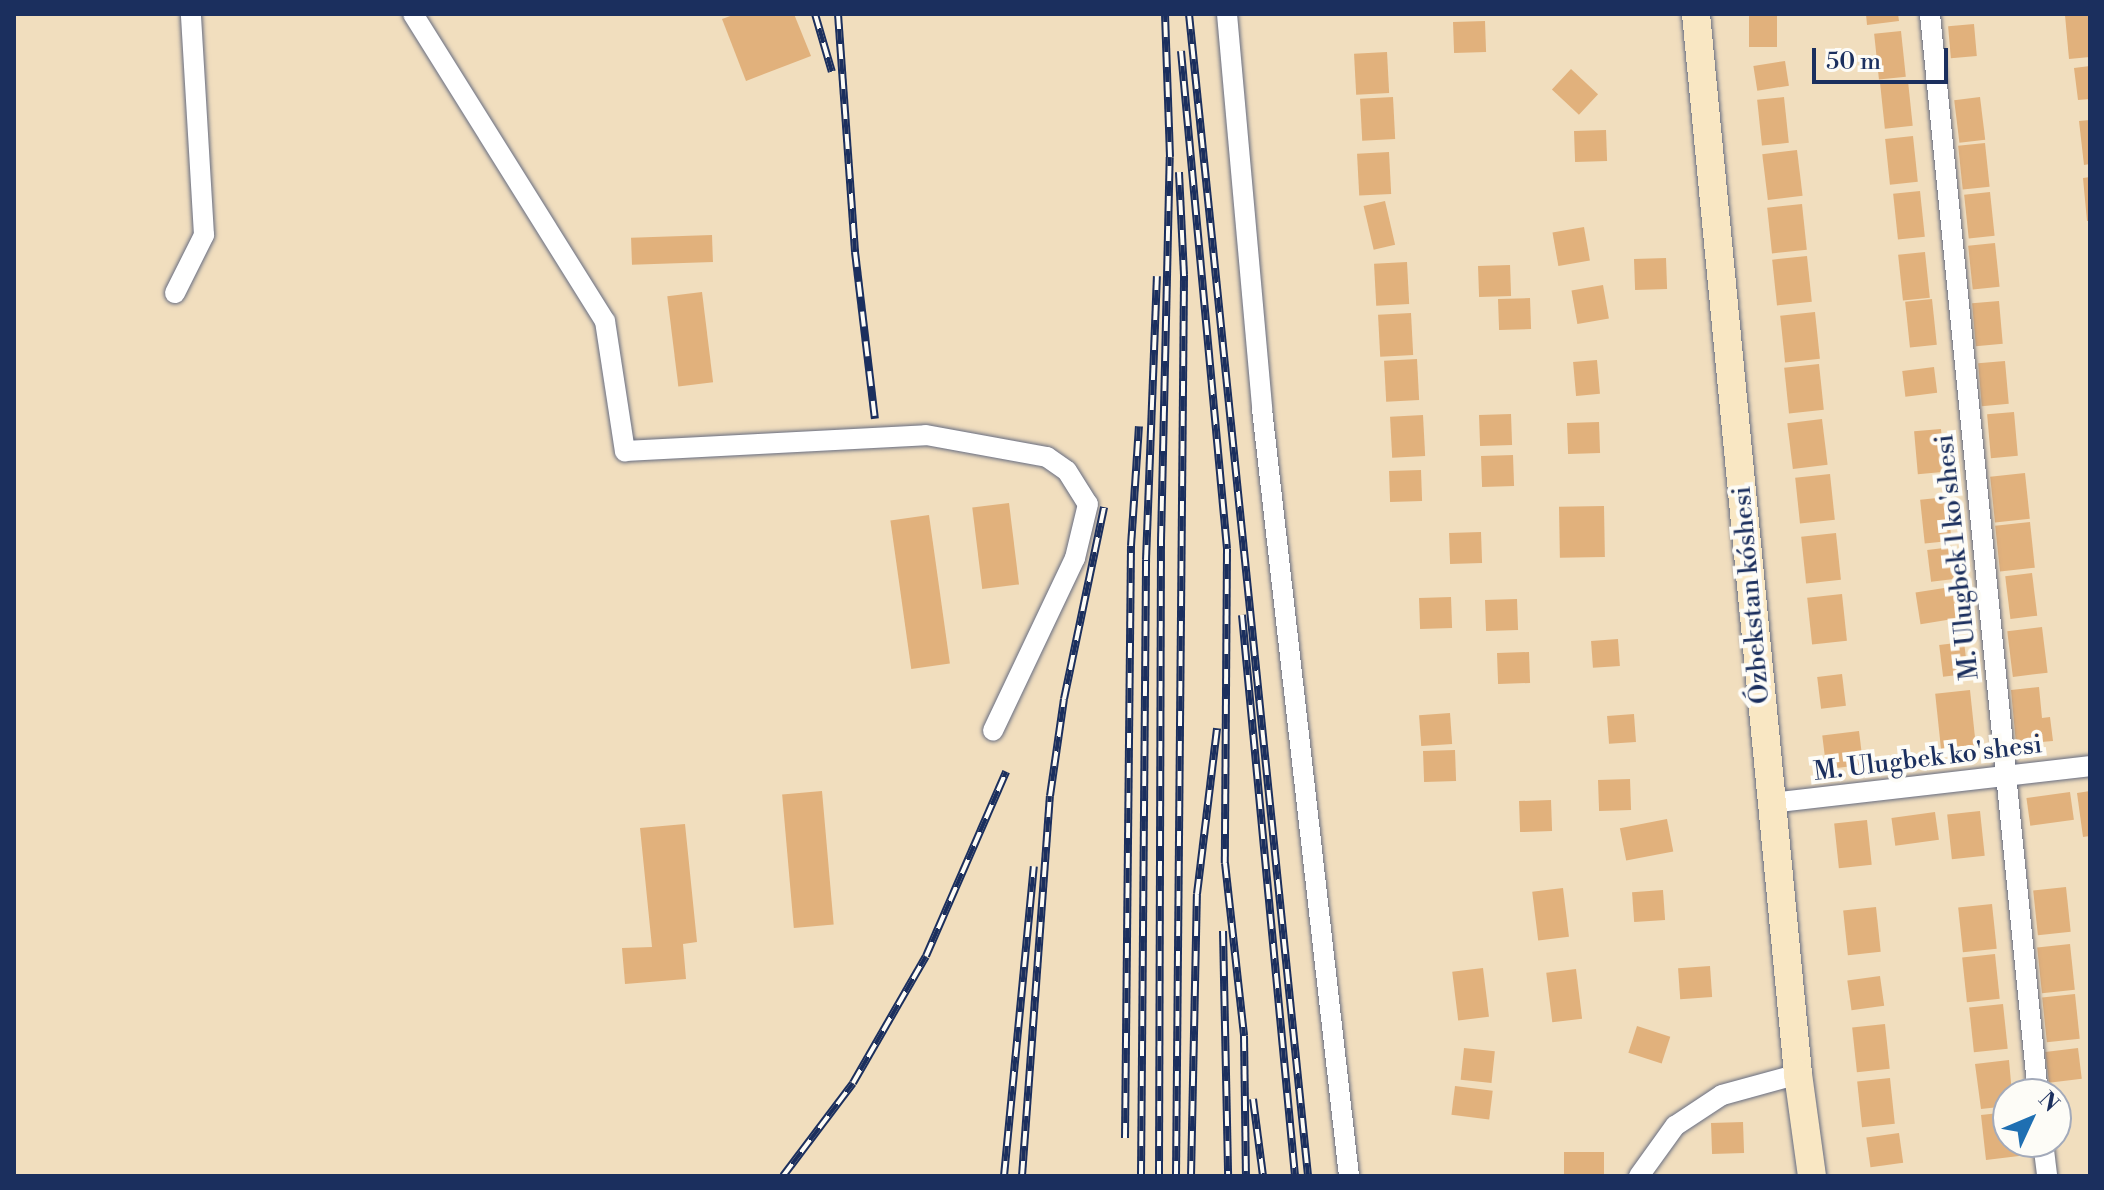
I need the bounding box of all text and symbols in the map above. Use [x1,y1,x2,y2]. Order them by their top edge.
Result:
scale bar [1816,32,1952,82]
text: 50 m [1826,47,1881,77]
street label: M. Ulugbek 1 ko'shesi [1930,433,1986,681]
street label: Ózbekstan kóshesi [1727,485,1777,705]
street label: M. Ulugbek ko'shesi [1812,730,2044,788]
north arrow [1992,1078,2072,1158]
text: N [2032,1087,2064,1118]

